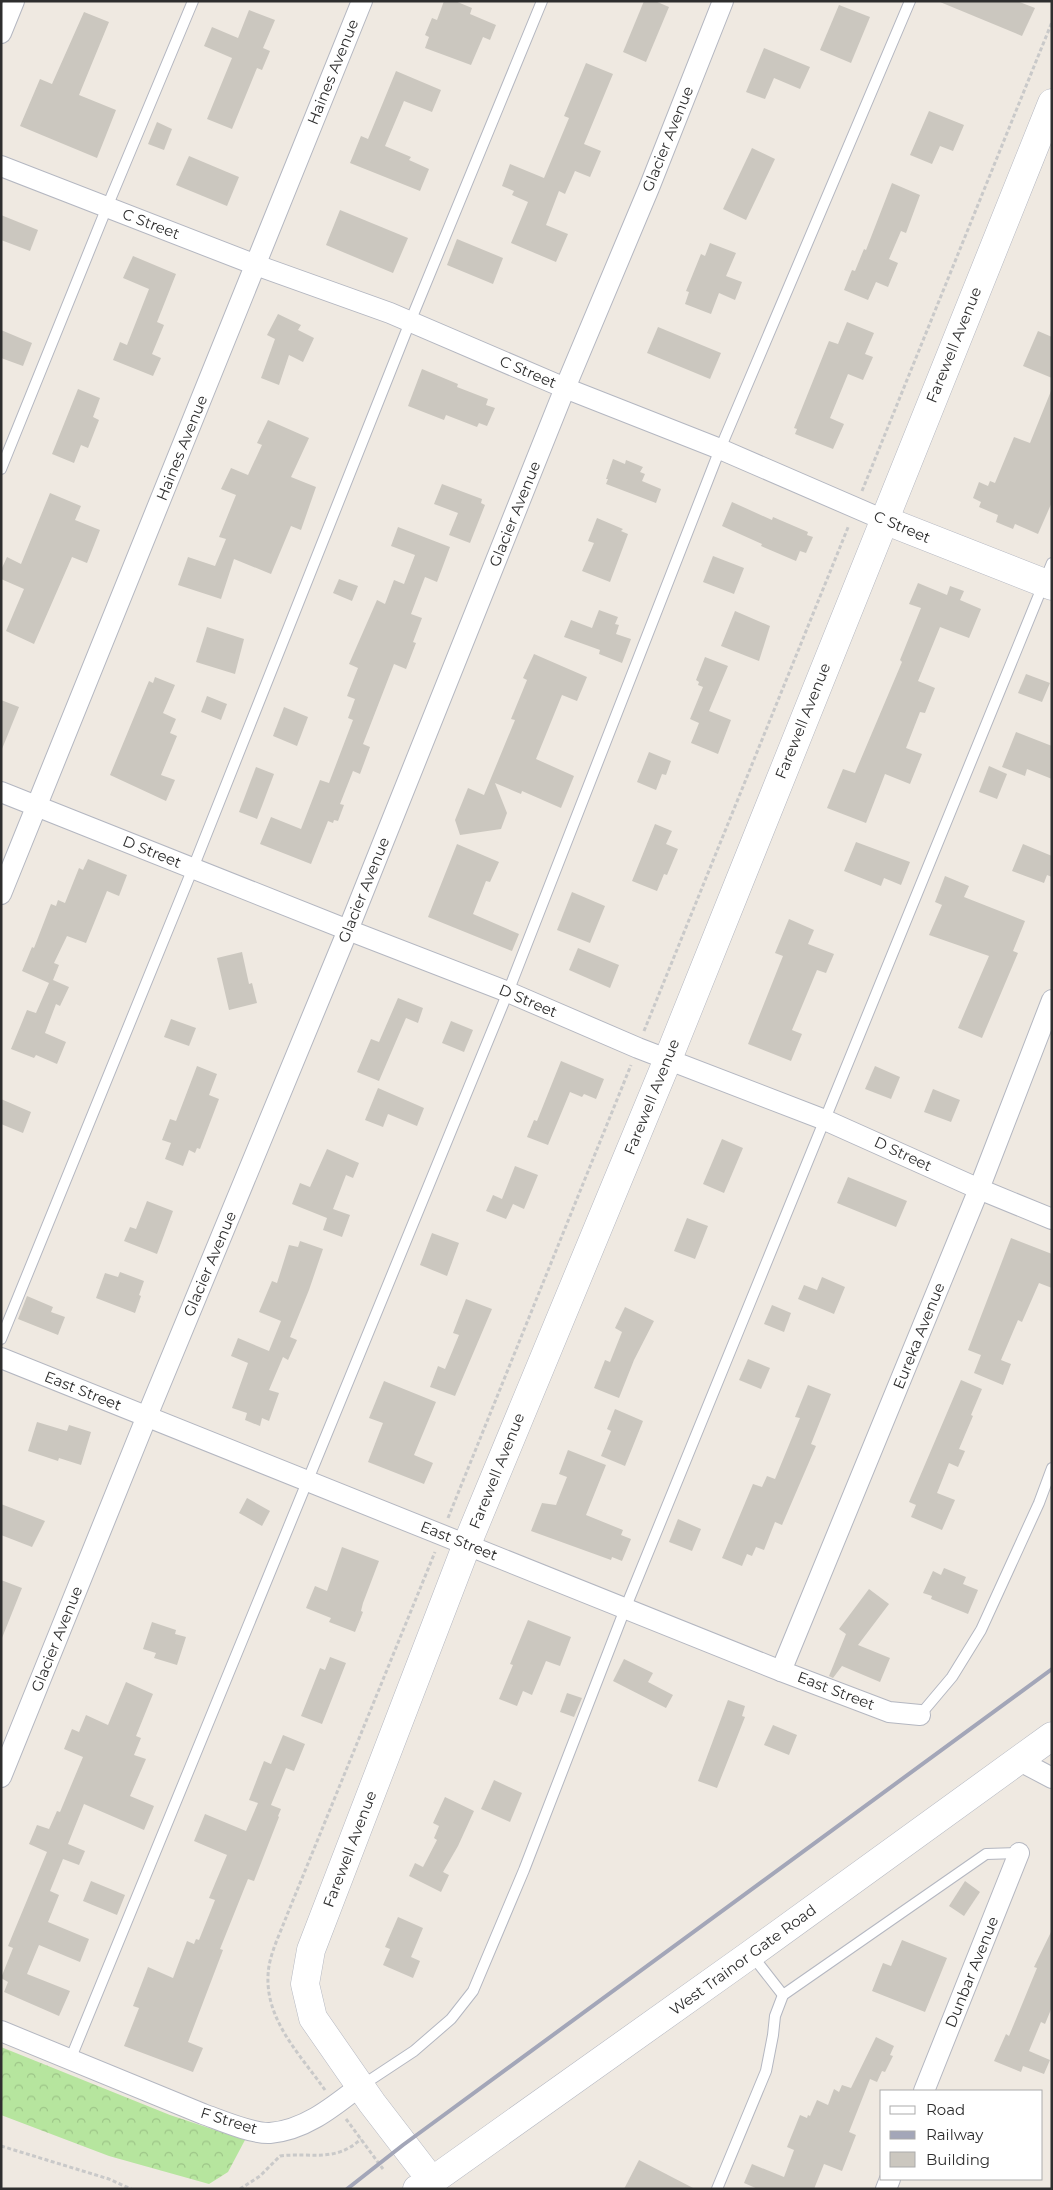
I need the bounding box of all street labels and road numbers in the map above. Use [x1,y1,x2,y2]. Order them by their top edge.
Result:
street label: Haines Avenue [303,16,362,127]
street label: Glacier Avenue [638,83,697,195]
street label: C Street [120,204,183,243]
street label: Farewell Avenue [922,284,985,406]
street label: C Street [497,351,559,392]
street label: Haines Avenue [152,392,211,503]
street label: Glacier Avenue [485,458,544,570]
street label: C Street [871,506,933,547]
street label: Farewell Avenue [771,660,834,782]
street label: D Street [120,831,184,872]
street label: Glacier Avenue [334,834,393,946]
street label: D Street [496,980,560,1021]
street label: Farewell Avenue [620,1036,683,1158]
street label: D Street [871,1132,935,1175]
street label: Glacier Avenue [179,1208,240,1319]
street label: Eureka Avenue [889,1280,949,1392]
street label: East Street [42,1366,125,1415]
street label: Farewell Avenue [465,1410,528,1532]
street label: East Street [418,1516,501,1565]
street label: Glacier Avenue [27,1583,86,1695]
street label: East Street [795,1667,878,1714]
street label: Farewell Avenue [319,1788,381,1910]
street label: West Trainor Gate Road [666,1900,820,2019]
street label: Dunbar Avenue [941,1913,1002,2030]
street label: F Street [198,2103,260,2138]

